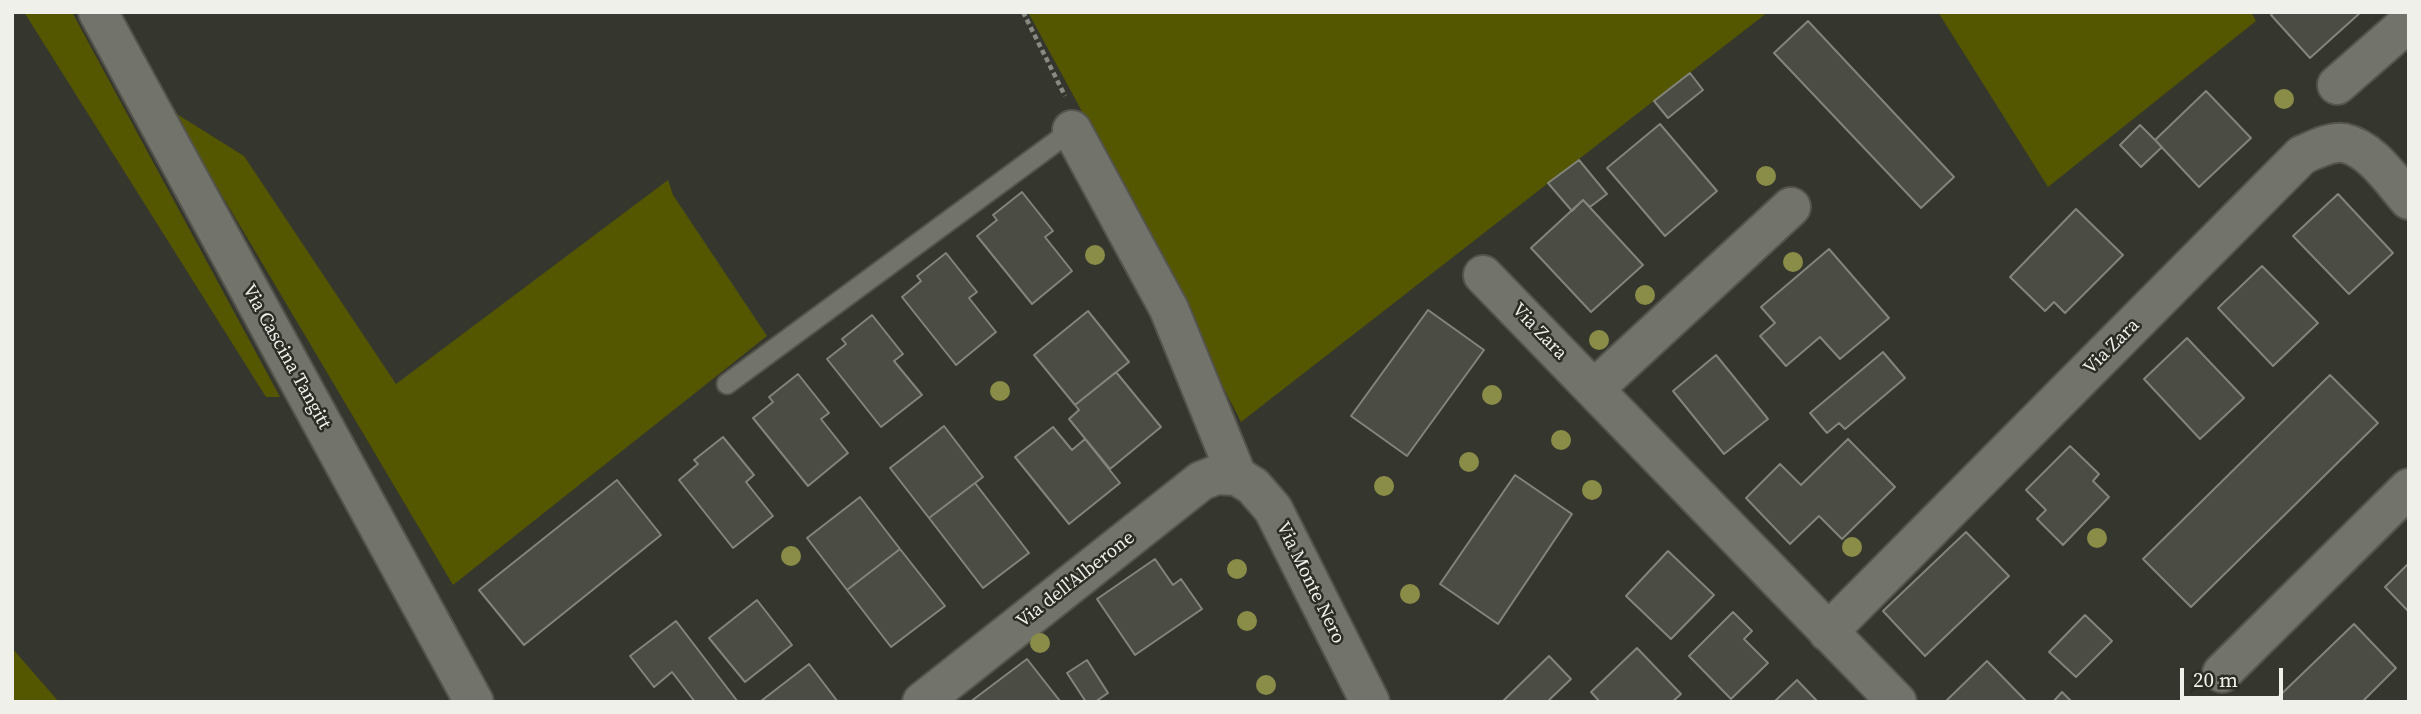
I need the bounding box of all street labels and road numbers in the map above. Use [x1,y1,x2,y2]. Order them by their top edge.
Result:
street label: Via Cascina Tangitt [237,281,335,433]
street label: Via Zara [1507,299,1571,365]
street label: Via Zara [2079,314,2145,380]
street label: Via Monte Nero [1271,518,1349,648]
street label: Via dell'Alberone [1012,527,1140,633]

